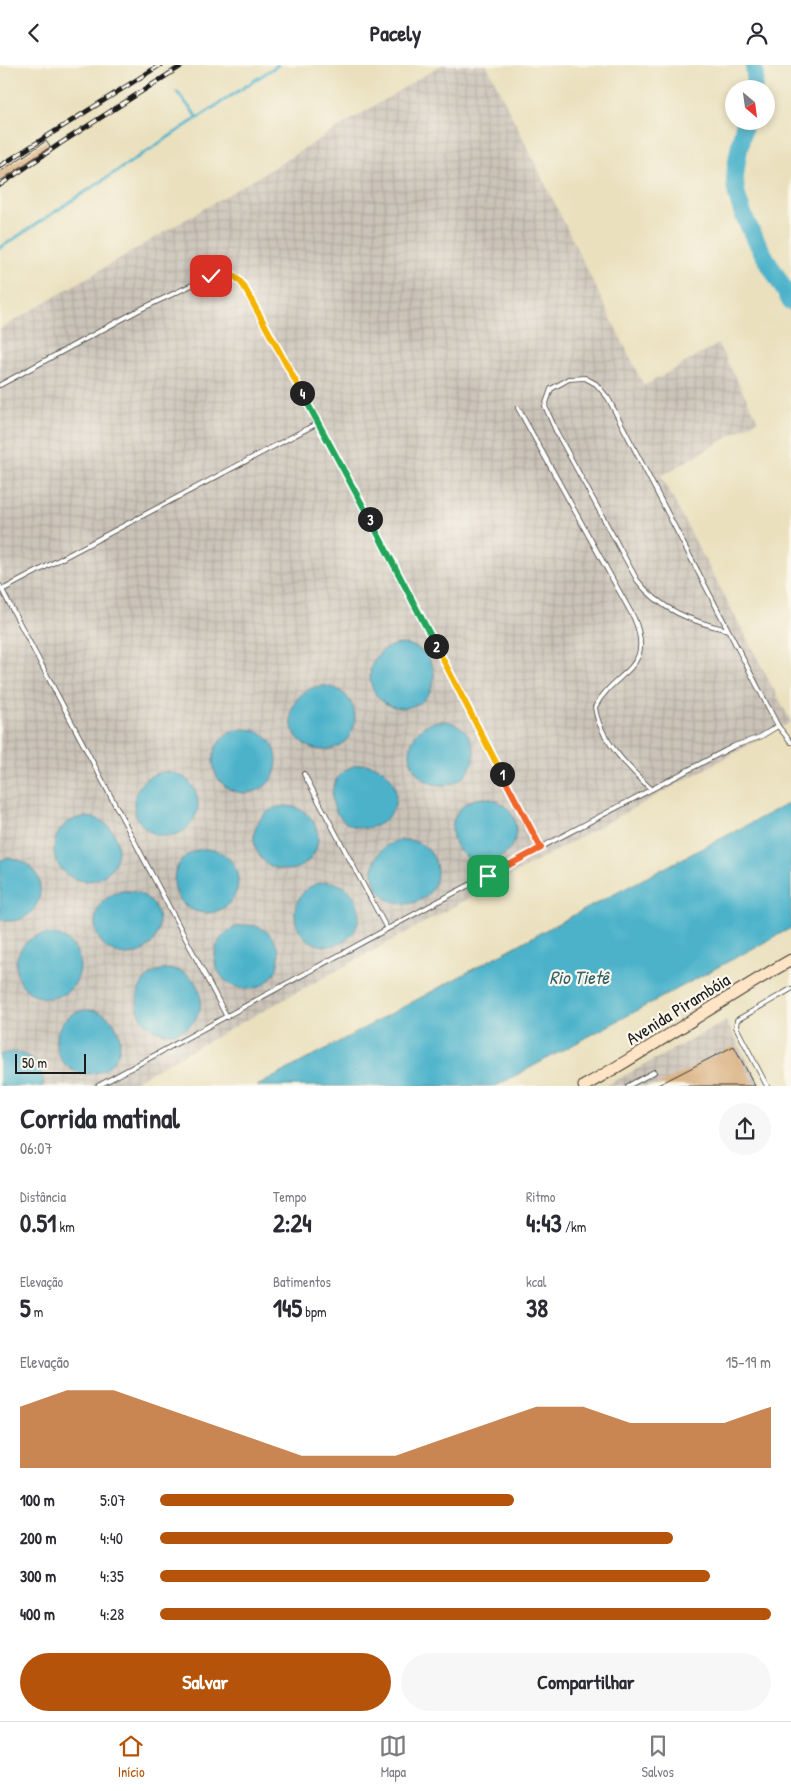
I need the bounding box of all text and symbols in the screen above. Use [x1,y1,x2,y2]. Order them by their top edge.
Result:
text: Pacely [370,18,421,48]
icon: back [20,19,48,47]
icon: person [743,19,771,47]
north arrow [725,80,775,130]
map controls [725,80,775,130]
pin [190,255,232,297]
icon: check [197,262,225,290]
pin: 4 [290,381,314,405]
text: 4 [300,384,305,403]
pin: 3 [358,507,382,531]
text: 3 [367,510,374,529]
pin: 2 [424,633,448,659]
text: 2 [433,637,440,656]
pin: 1 [490,761,514,787]
text: 1 [500,765,505,784]
pin [467,855,509,897]
icon: arrive [474,862,502,890]
water label: Rio Tietê [549,964,610,990]
street label: Avenida Pirambóia [621,967,735,1051]
scale bar [15,1051,86,1074]
text: 50 m [22,1053,47,1072]
text: Corrida matinal [20,1099,180,1137]
button: share [719,1103,771,1155]
text: 06:07 [20,1137,52,1159]
text: Distância [20,1187,66,1206]
text: Tempo [273,1187,306,1206]
text: Ritmo [526,1187,555,1206]
text: 0.51 [20,1206,56,1240]
text: 2:24 [273,1206,312,1240]
text: 4:43 [526,1206,562,1240]
text: km [56,1217,75,1236]
text: /km [562,1217,586,1236]
text: Elevação [20,1272,63,1291]
text: Batimentos [273,1272,331,1291]
text: kcal [526,1272,546,1291]
text: 5 [20,1291,31,1325]
text: 145 [273,1291,302,1325]
text: 38 [526,1291,548,1325]
text: m [31,1302,43,1321]
text: bpm [302,1302,327,1321]
text: Elevação [20,1351,69,1373]
text: 15–19 m [725,1351,771,1373]
text: 100 m [20,1489,55,1511]
text: 5:07 [100,1489,126,1511]
text: 200 m [20,1527,56,1549]
text: 4:40 [100,1527,123,1549]
text: 300 m [20,1565,56,1587]
text: 4:35 [100,1565,124,1587]
text: 400 m [20,1603,55,1625]
text: 4:28 [100,1603,124,1625]
button: Salvar [20,1653,391,1711]
button: Compartilhar [401,1653,771,1711]
tab: Início [117,1732,145,1781]
tab: Mapa [379,1732,407,1781]
tab: Salvos [642,1732,674,1781]

